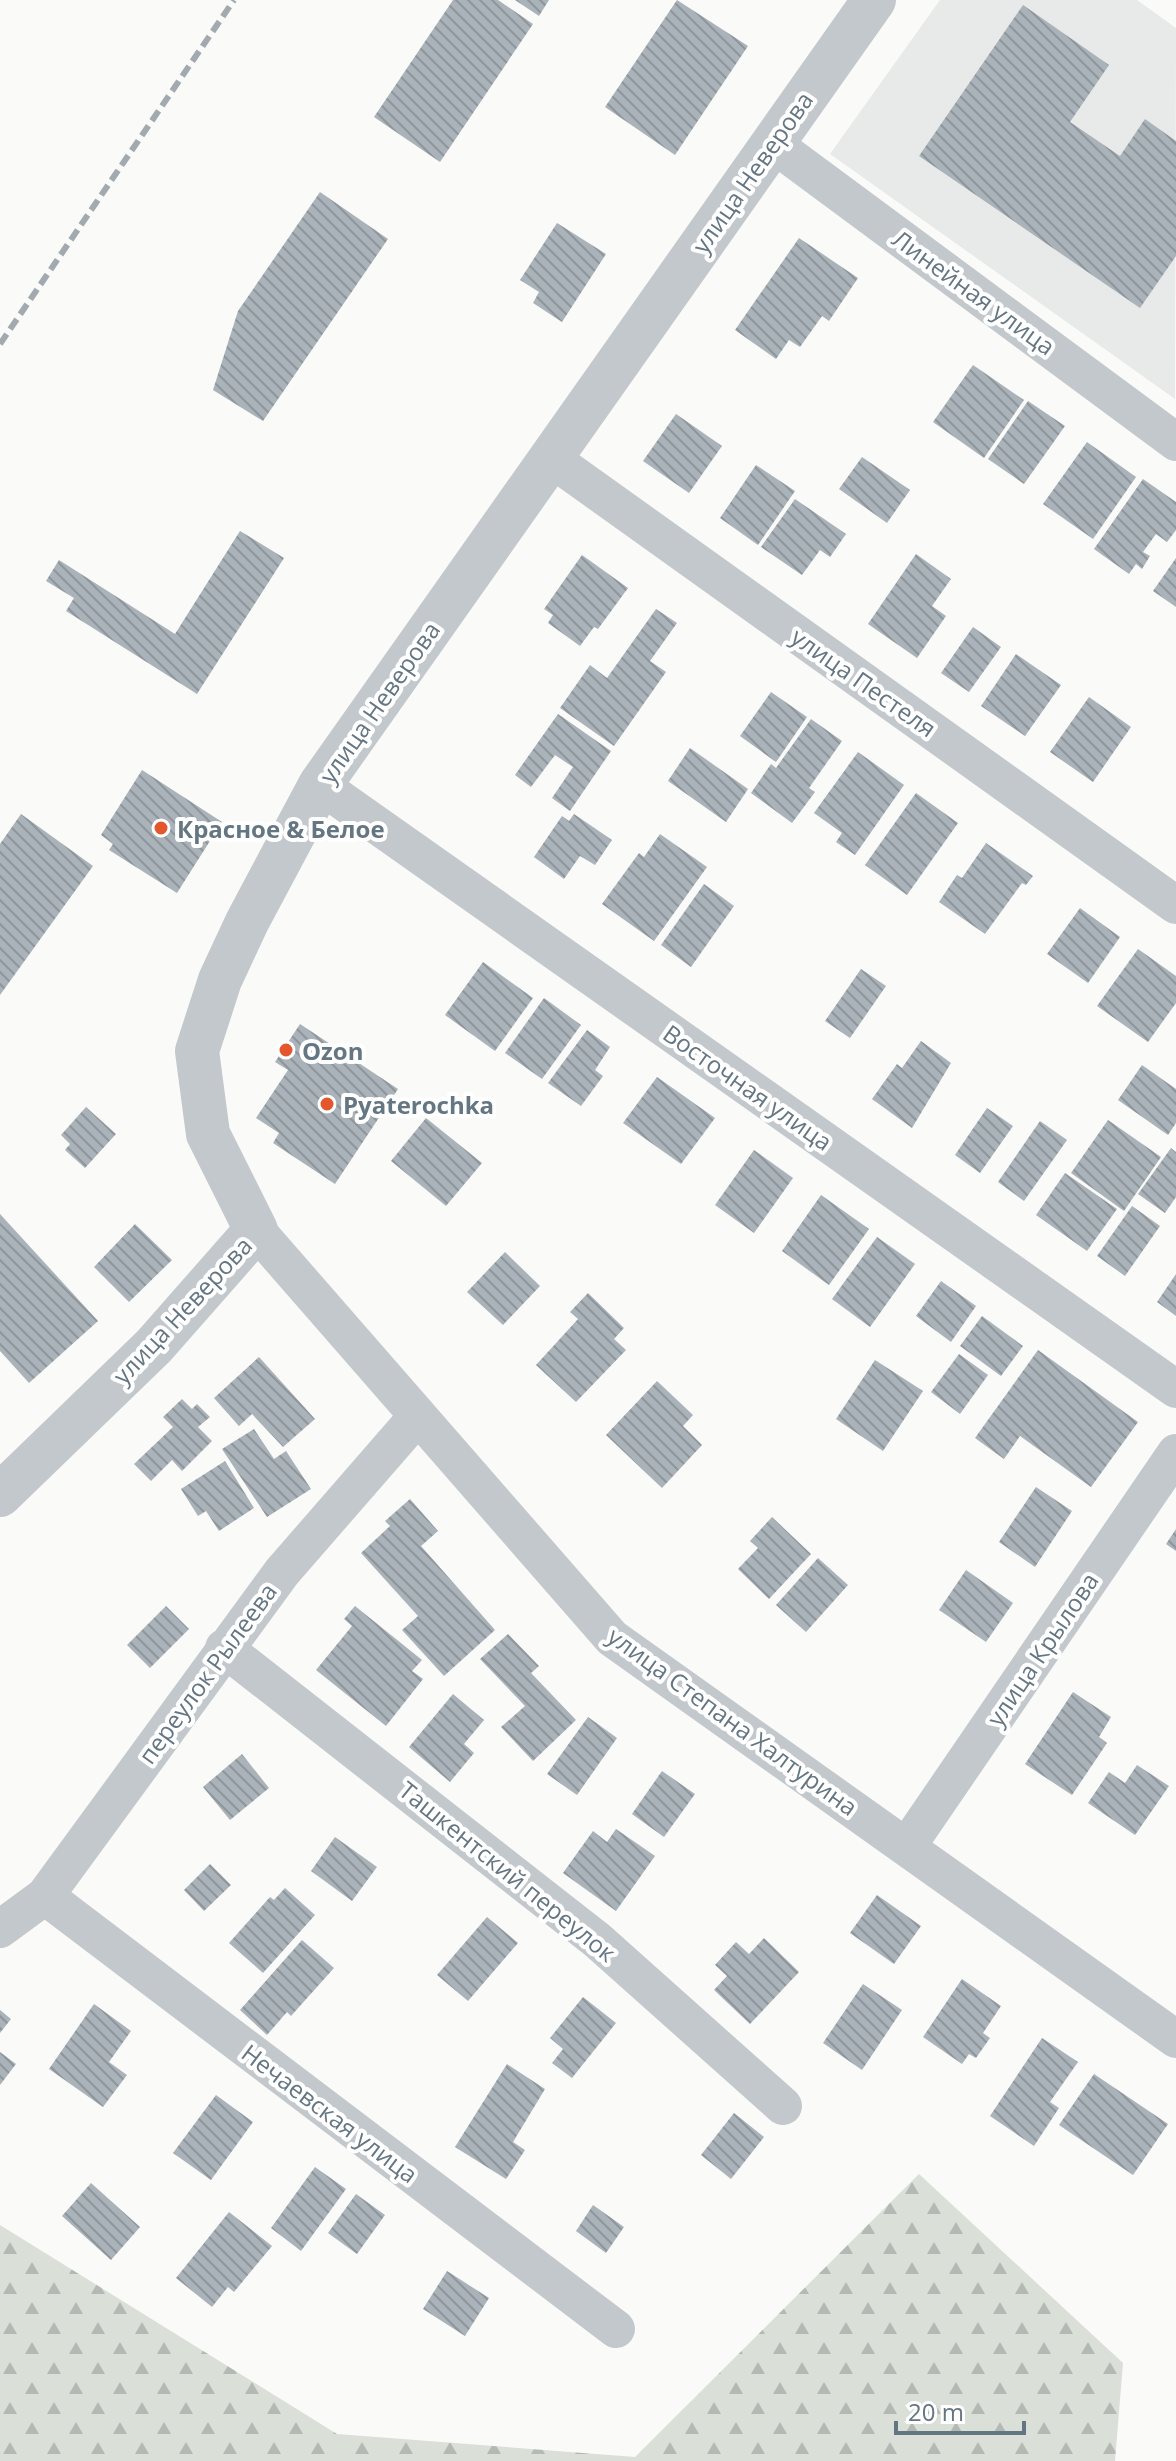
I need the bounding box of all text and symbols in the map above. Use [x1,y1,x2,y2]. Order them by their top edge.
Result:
street label: улица Неверова [684,85,820,259]
street label: Линейная улица [886,222,1062,362]
street label: улица Неверова [311,615,447,789]
street label: улица Пестеля [785,620,943,744]
place label: Красное & Белое [177,812,385,845]
marker: Красное & Белое [152,819,170,837]
street label: Восточная улица [657,1016,839,1158]
place label: Ozon [302,1034,363,1067]
marker: Ozon [277,1041,295,1059]
place label: Pyaterochka [343,1088,494,1121]
marker: Pyaterochka [318,1095,336,1113]
street label: улица Неверова [105,1229,259,1391]
street label: улица Крылова [978,1566,1106,1732]
street label: переулок Рылеева [130,1576,284,1770]
street label: улица Степана Халтурина [601,1619,865,1823]
street label: Ташкентский переулок [393,1773,624,1969]
street label: Нечаевская улица [235,2036,425,2190]
scale bar [896,2385,1024,2435]
text: 20 m [908,2395,964,2428]

